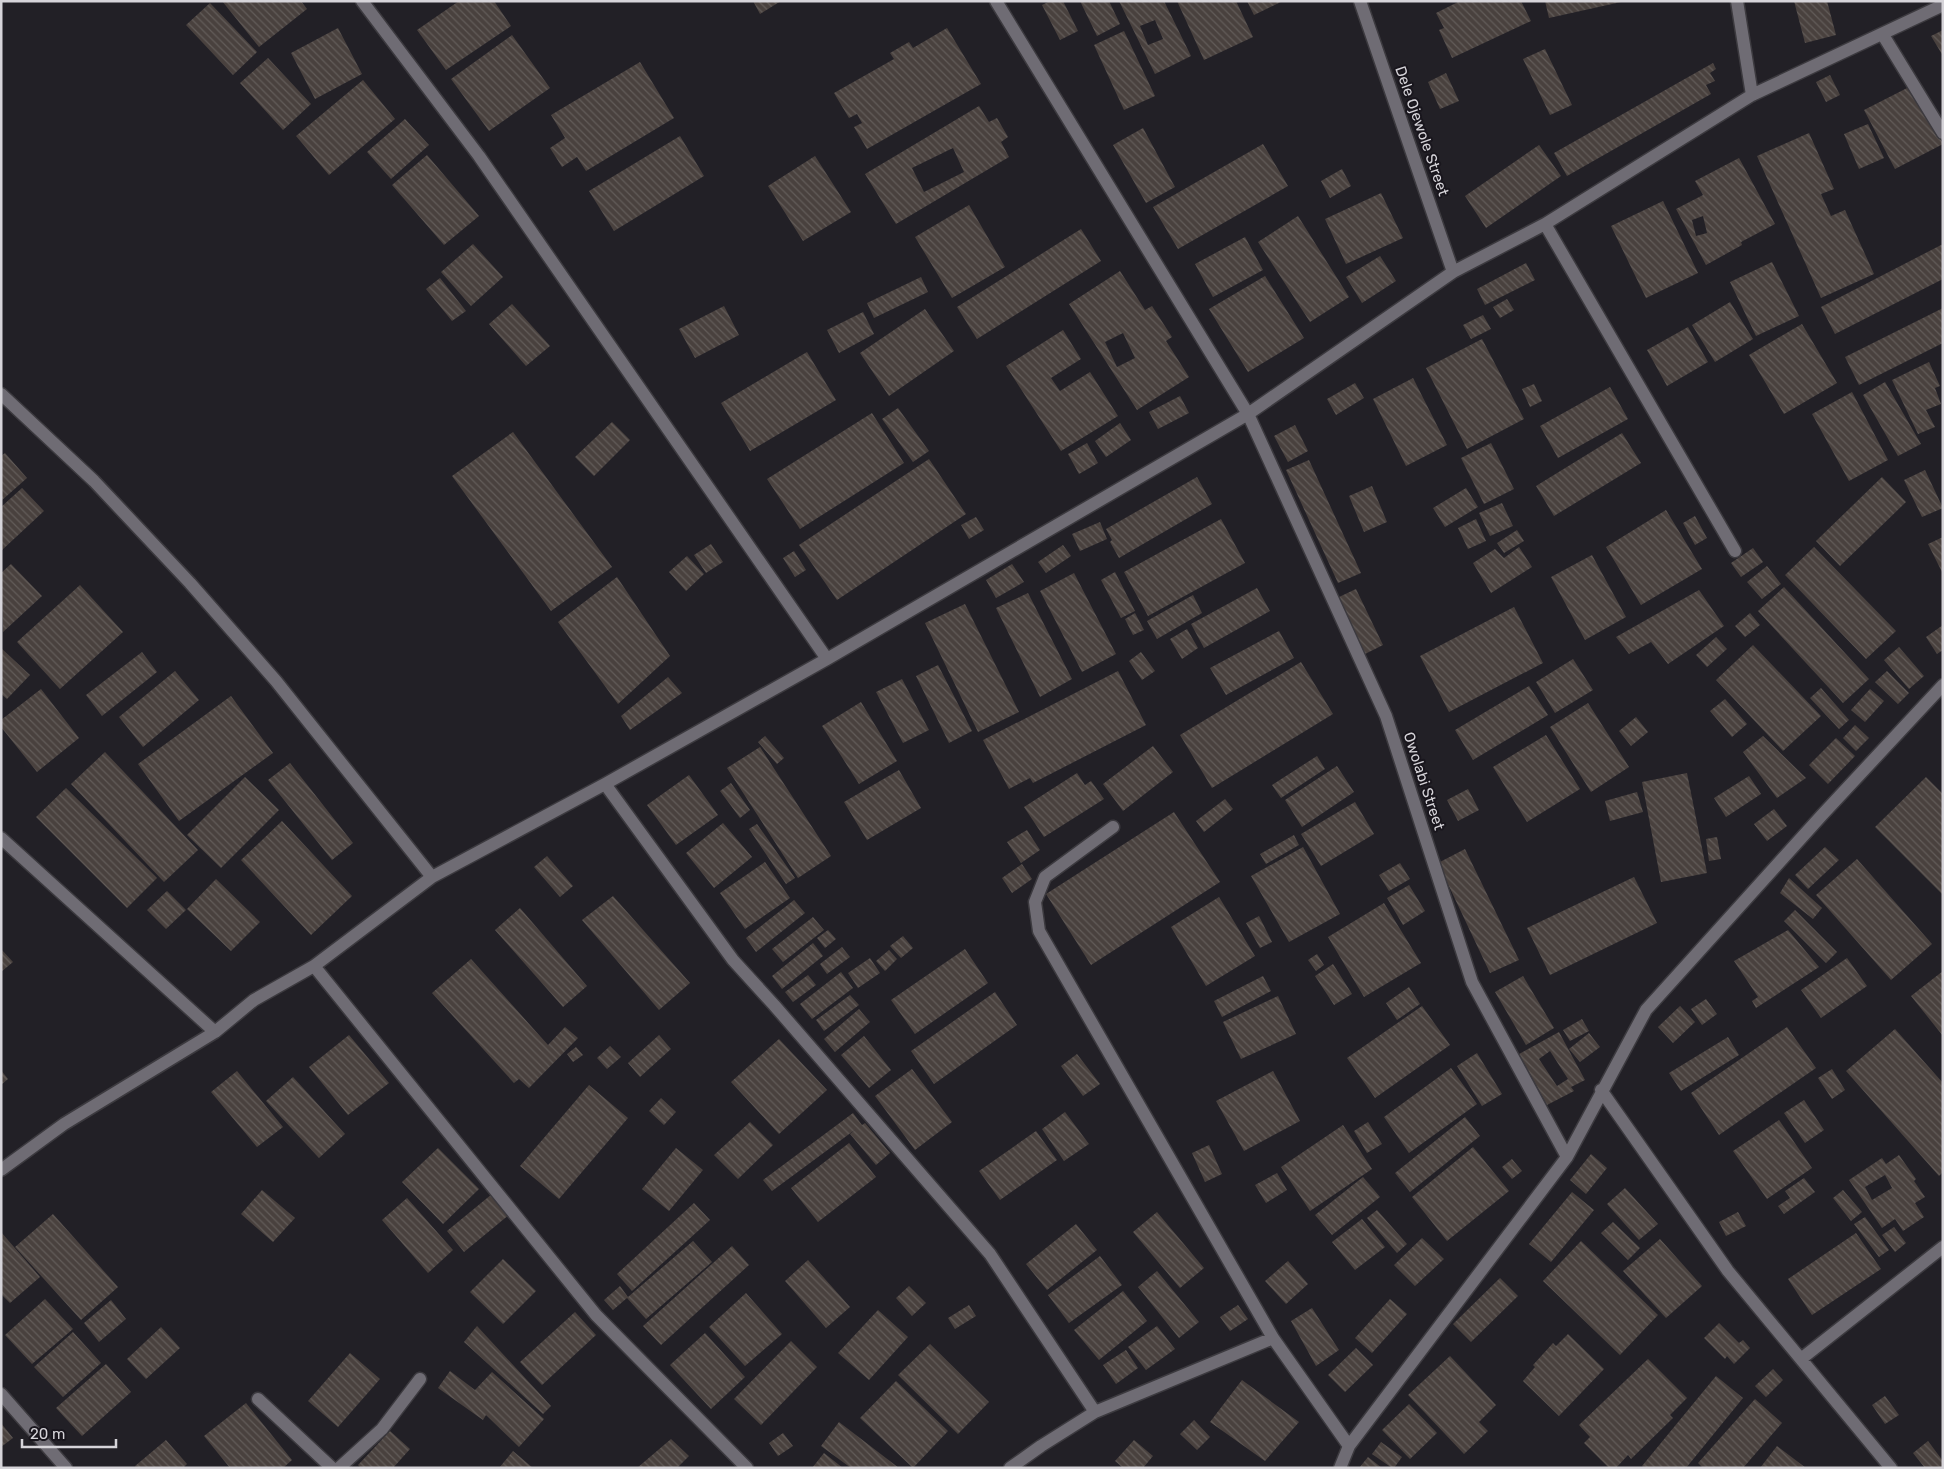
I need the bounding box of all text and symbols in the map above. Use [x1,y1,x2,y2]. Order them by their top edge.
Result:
street label: Dele Ojewole Street [1391,64,1453,198]
street label: Owolabi Street [1400,730,1448,832]
scale bar [22,1416,116,1448]
text: 20 m [30,1425,65,1443]

